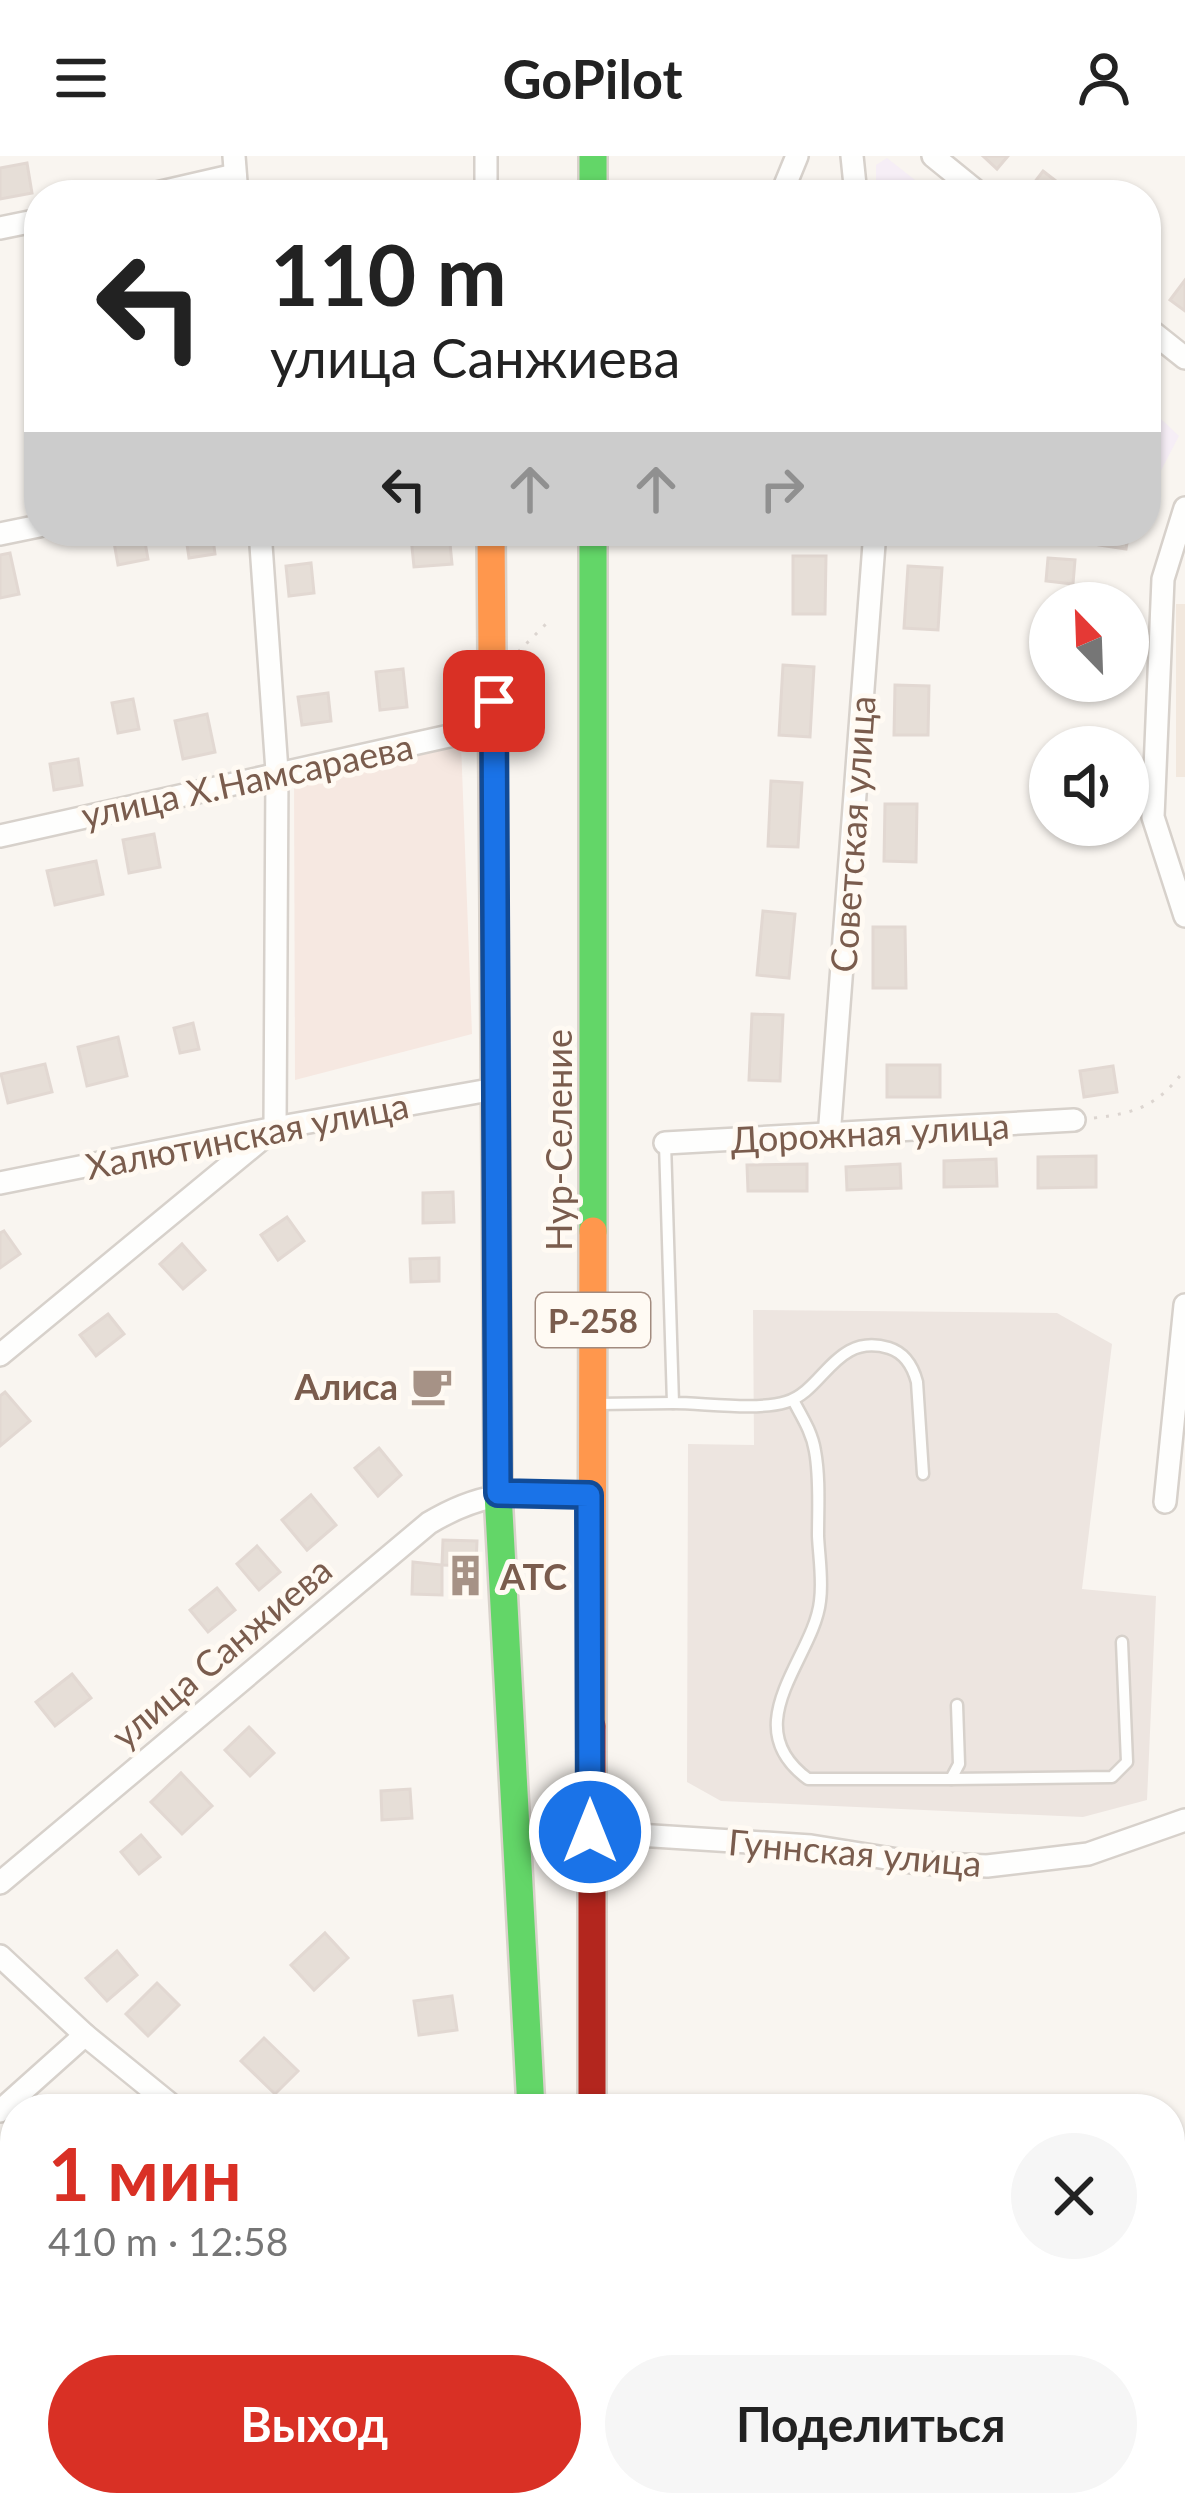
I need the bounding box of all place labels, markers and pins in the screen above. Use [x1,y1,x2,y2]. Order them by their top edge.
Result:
pin [443,650,545,752]
cafe icon: Алиса [409,1363,455,1409]
place label: Алиса [293,1364,398,1408]
building icon: АТС [443,1553,489,1599]
place label: АТС [499,1554,567,1598]

